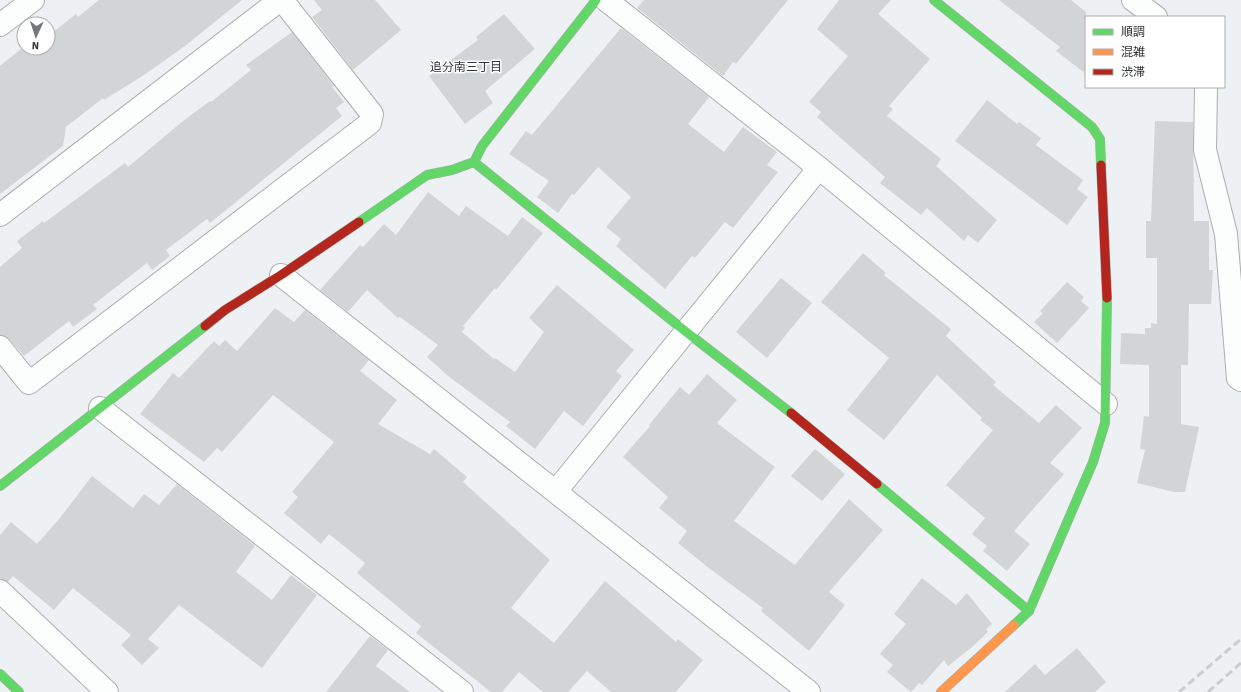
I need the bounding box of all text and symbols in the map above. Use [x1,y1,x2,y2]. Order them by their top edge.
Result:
north arrow [16,16,56,56]
legend [1085,16,1225,88]
text: 順調 [1121,24,1145,41]
text: N [31,38,40,53]
text: 混雑 [1121,44,1145,61]
district label: 追分南三丁目 [430,59,502,76]
text: 渋滞 [1121,64,1145,81]

